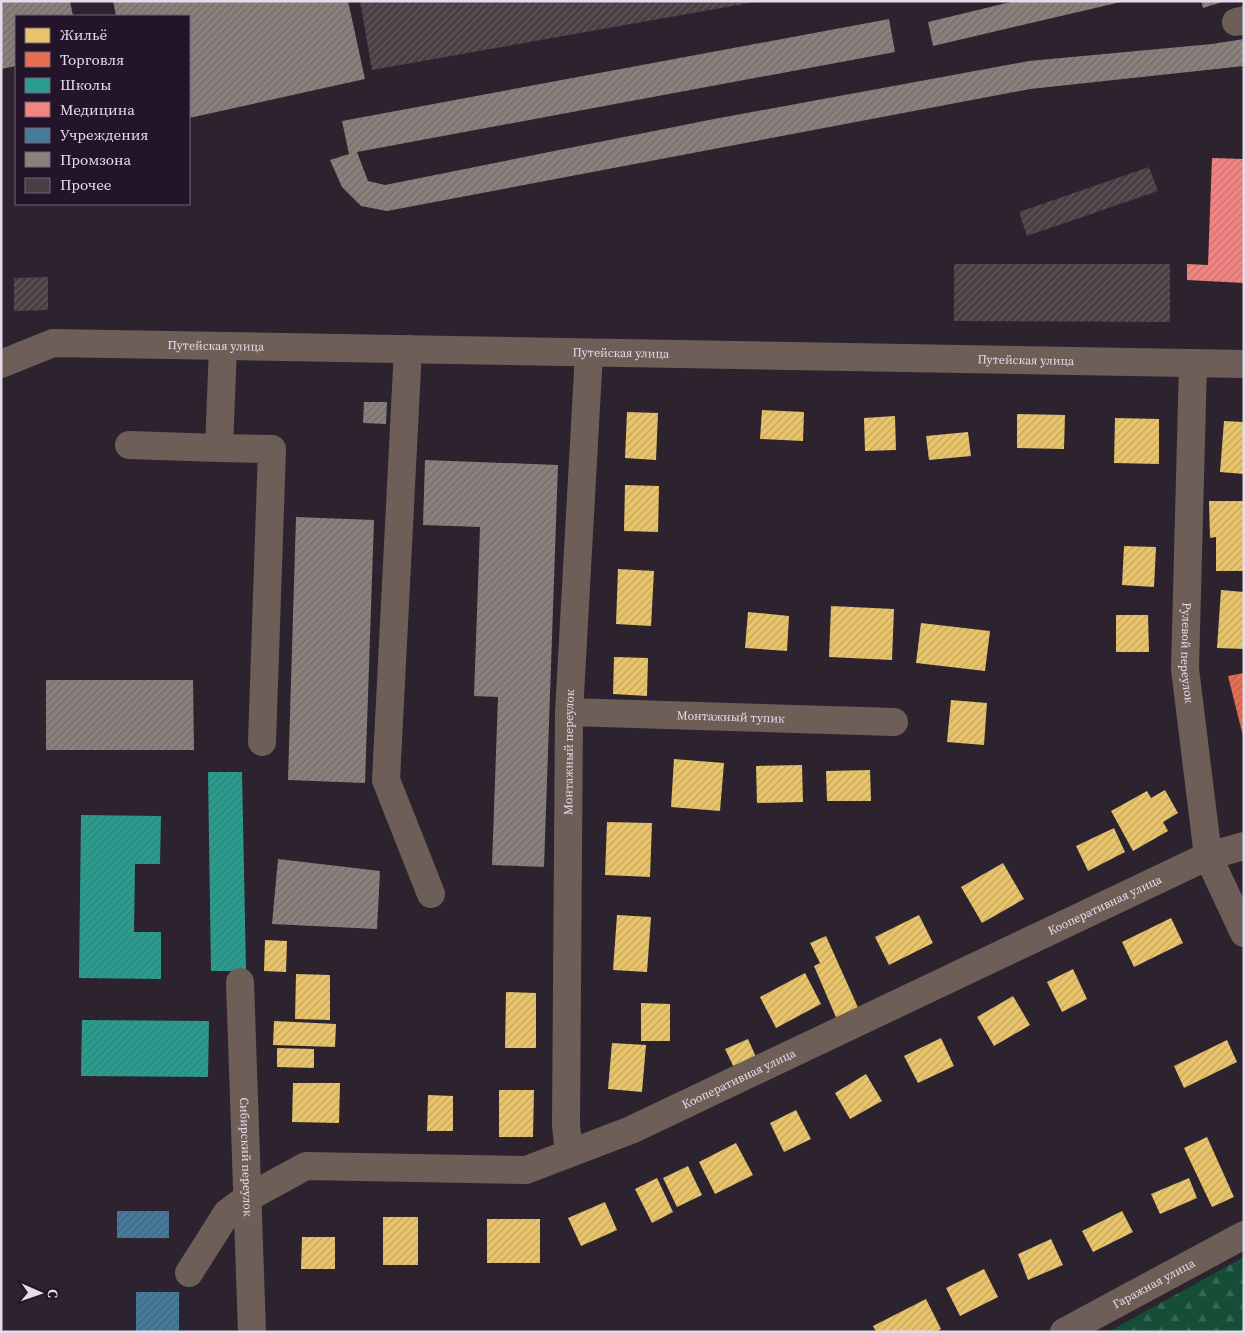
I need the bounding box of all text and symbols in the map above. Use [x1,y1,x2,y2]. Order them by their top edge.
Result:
legend [15,15,190,205]
text: Жильё [60,24,108,45]
text: Торговля [60,49,124,70]
text: Школы [60,74,111,95]
text: Медицина [60,99,135,120]
text: Учреждения [60,124,148,145]
text: Промзона [60,149,131,170]
text: Прочее [60,174,112,195]
street label: Путейская улица [167,337,265,355]
street label: Путейская улица [572,344,670,362]
street label: Путейская улица [977,351,1075,369]
street label: Рулевой переулок [1177,602,1197,705]
street label: Монтажный переулок [560,689,578,815]
street label: Монтажный тупик [677,707,785,727]
street label: Кооперативная улица [1045,871,1165,939]
street label: Кооперативная улица [679,1045,799,1113]
street label: Сибирский переулок [236,1097,256,1217]
street label: Гаражная улица [1110,1255,1198,1312]
north arrow [15,1268,65,1318]
text: С [43,1289,63,1298]

